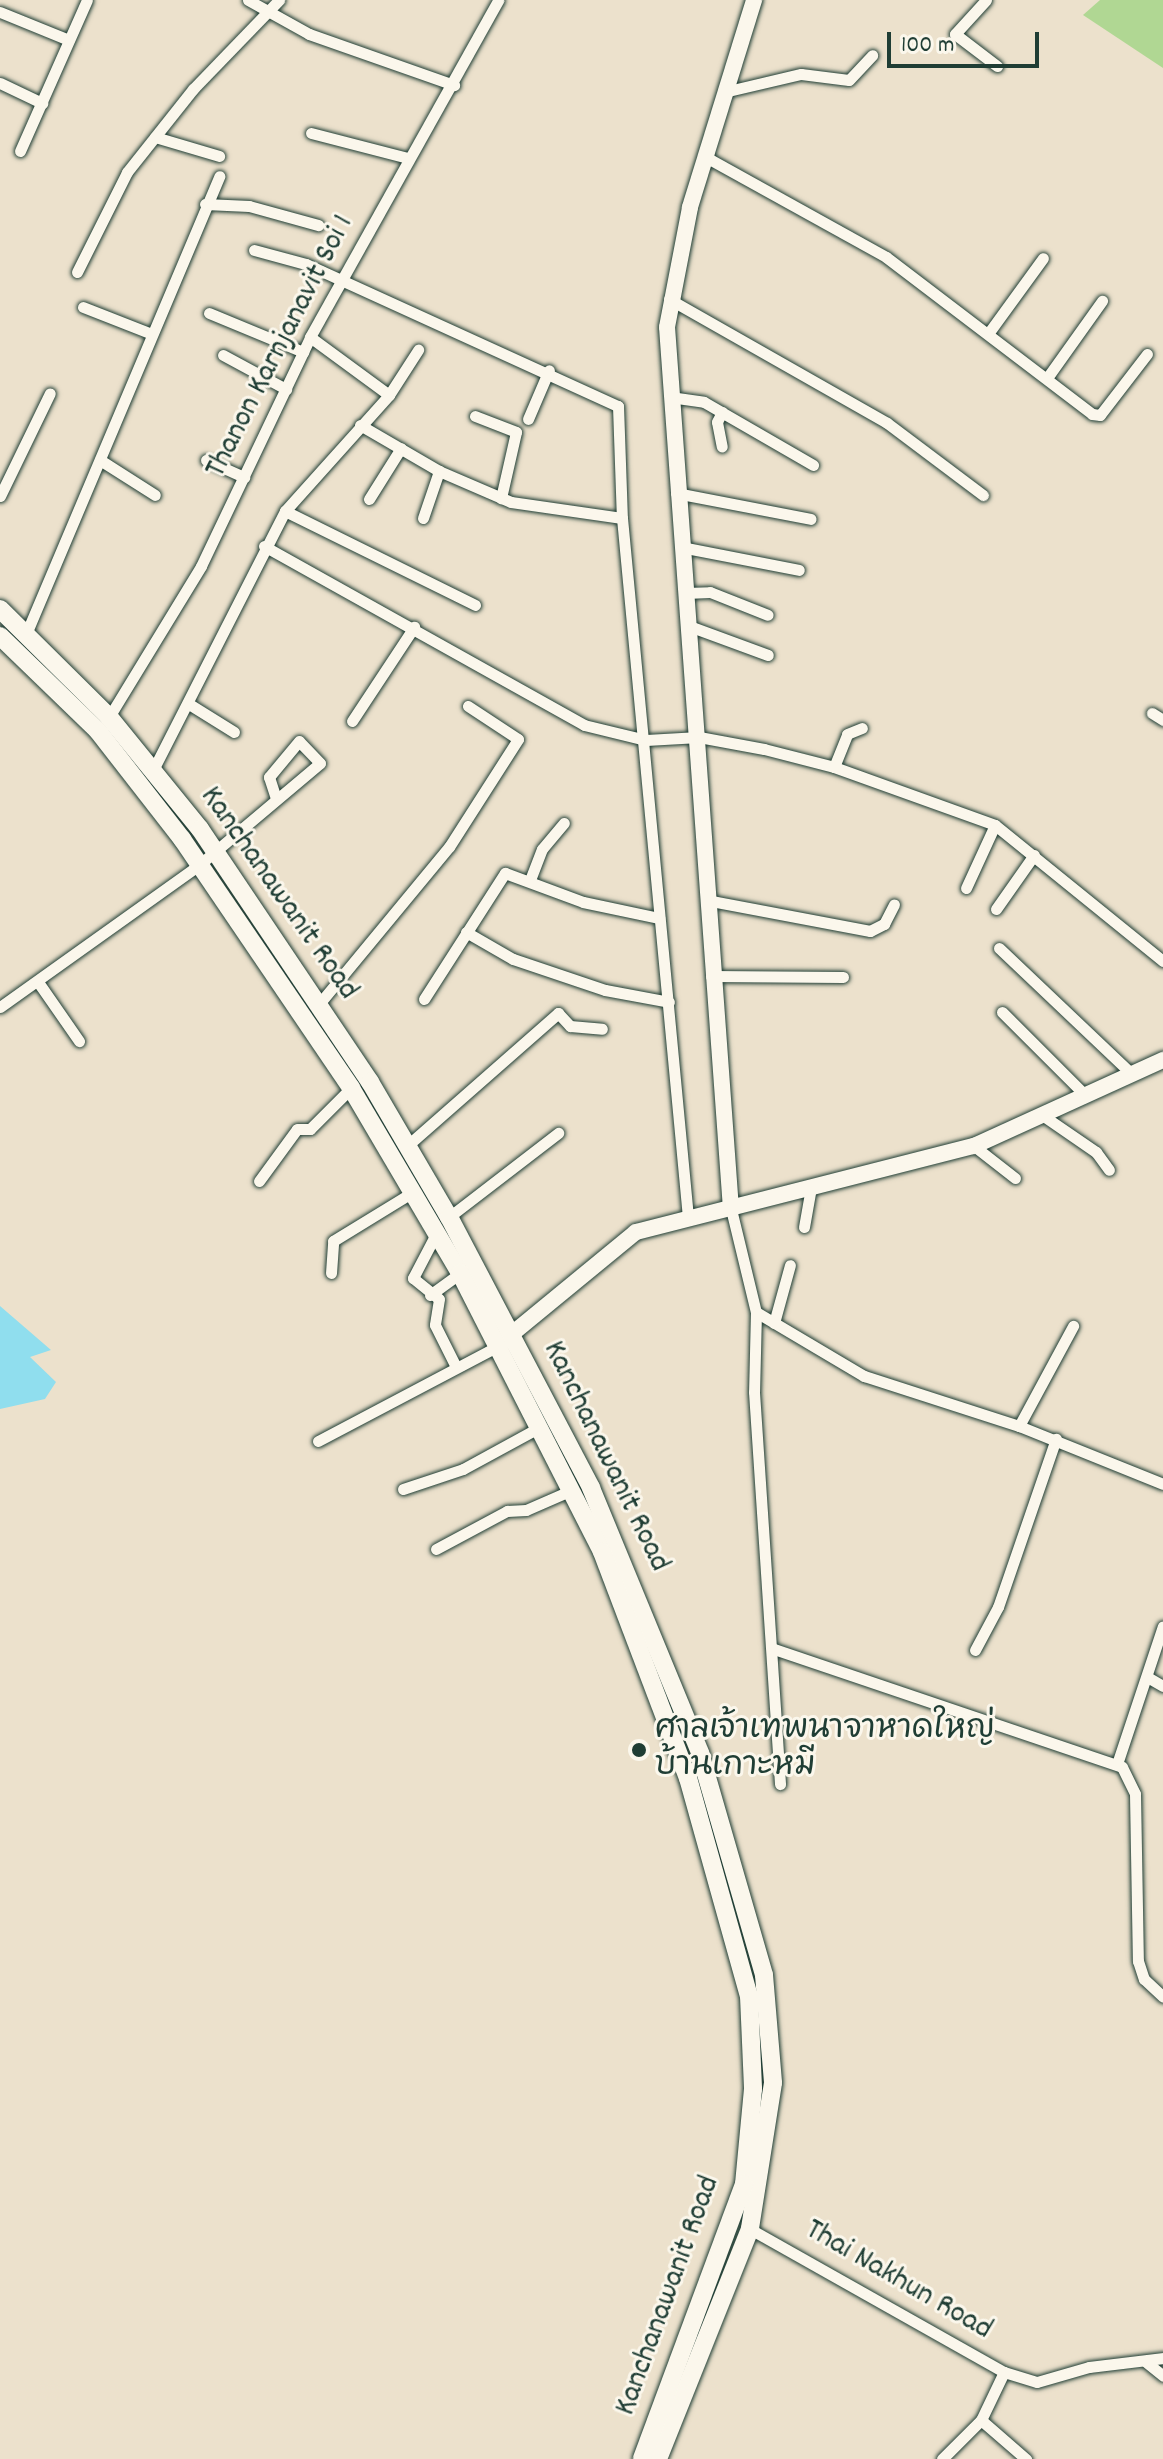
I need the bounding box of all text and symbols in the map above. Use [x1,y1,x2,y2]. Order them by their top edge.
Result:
scale bar [891,16,1043,66]
text: 100 m [901,29,954,63]
street label: Thanon Karnjanavit Soi 1 [198,209,364,485]
street label: Kanchanawanit Road [190,780,366,1008]
street label: Kanchanawanit Road [532,1335,678,1579]
place label: ศาลเจ้าเทพนาจาหาดใหญ่ บ้านเกาะหมี [655,1713,995,1788]
marker: ศาลเจ้าเทพนาจาหาดใหญ่ บ้านเกาะหมี [630,1741,648,1759]
street label: Kanchanawanit Road [608,2171,730,2421]
street label: Thai Nakhun Road [797,2212,999,2350]

